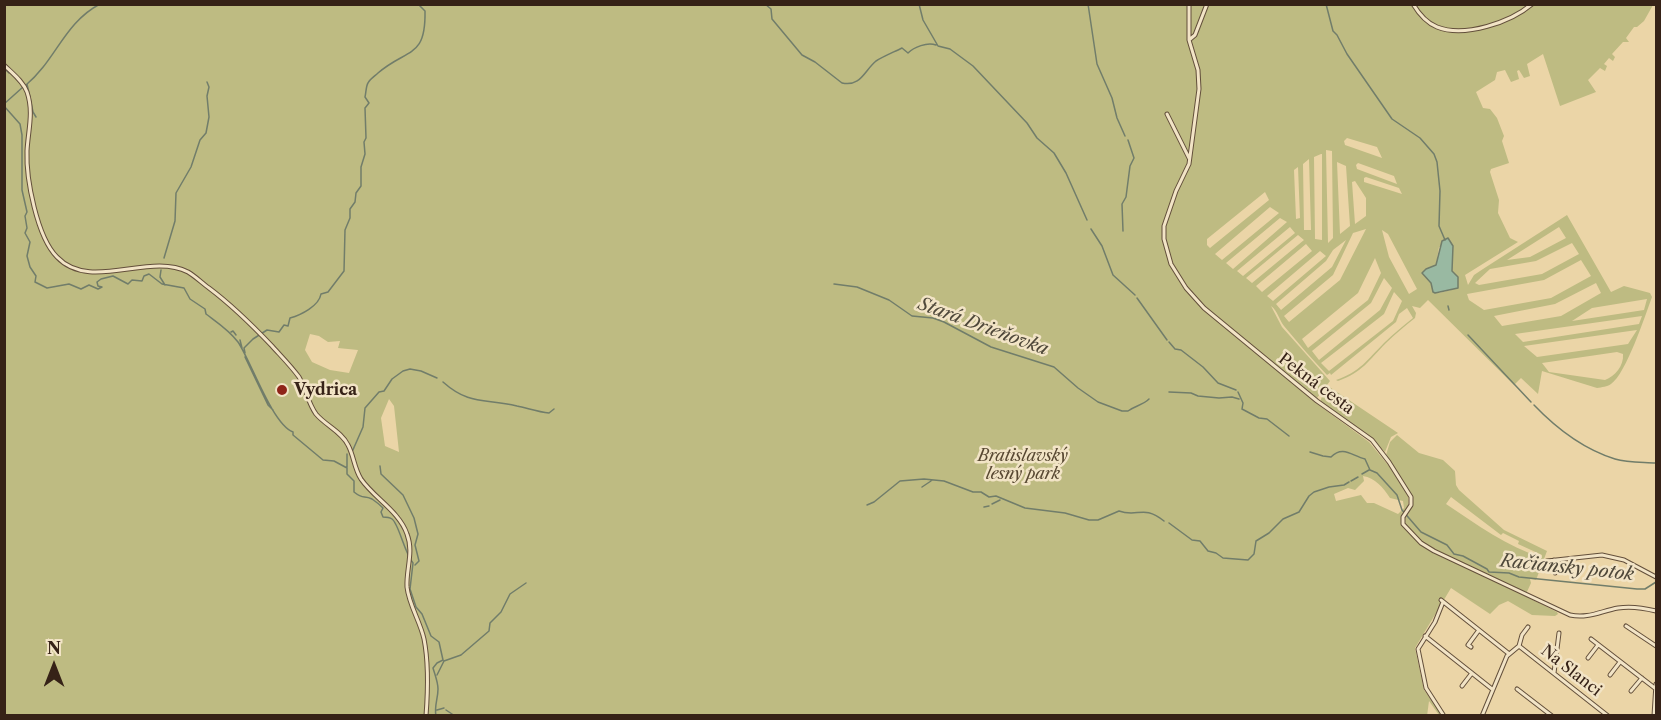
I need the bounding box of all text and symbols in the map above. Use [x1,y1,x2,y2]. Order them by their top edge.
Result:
water label: Stará Drieňovka [915,293,1051,361]
street label: Pekná cesta [1275,349,1357,419]
place label: Vydrica [294,380,357,400]
marker: Vydrica [275,383,289,397]
park label: Bratislavský lesný park [978,446,1068,484]
water label: Račiansky potok [1499,550,1635,586]
north arrow [24,636,84,696]
text: N [47,638,61,658]
street label: Na Slanci [1537,641,1605,701]

